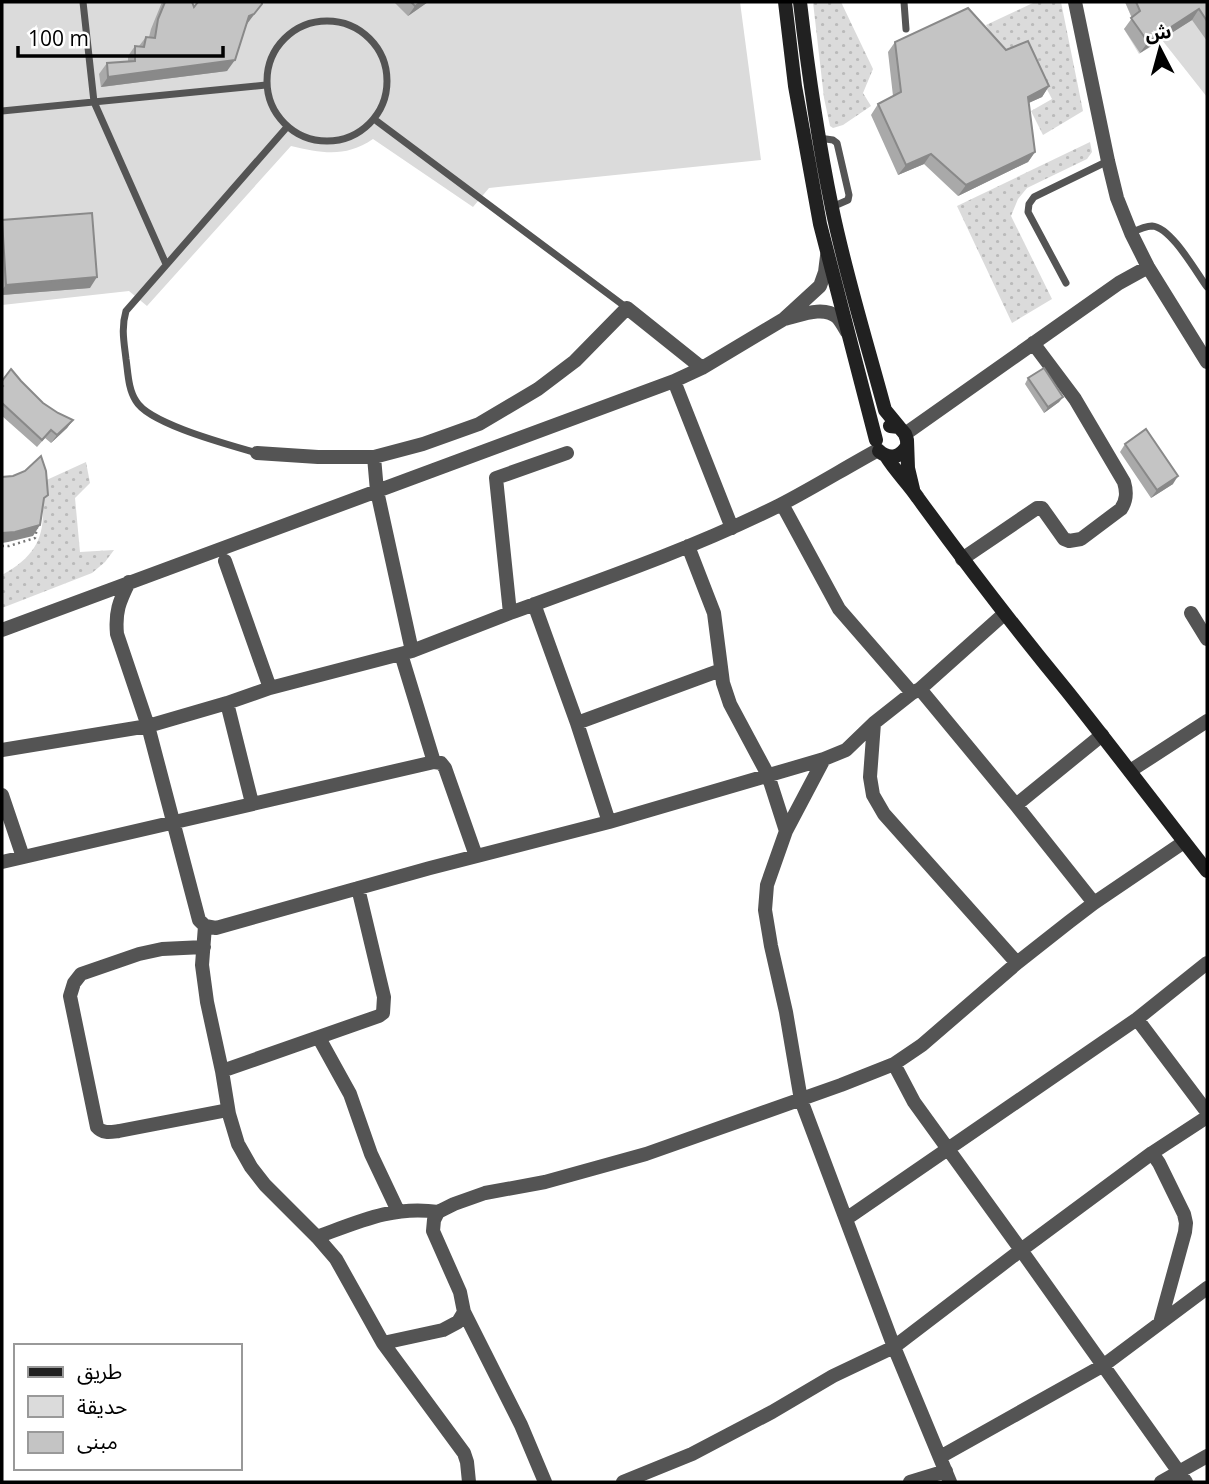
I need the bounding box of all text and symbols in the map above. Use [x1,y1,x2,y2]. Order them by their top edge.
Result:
scale bar [18,14,222,58]
north arrow [1125,14,1195,84]
text: ش [1144,18,1173,46]
text: 100 m [28,24,89,52]
legend [14,1344,242,1470]
text: طريق [77,1357,122,1385]
text: حديقة [77,1392,127,1420]
text: مبنى [77,1427,118,1455]

